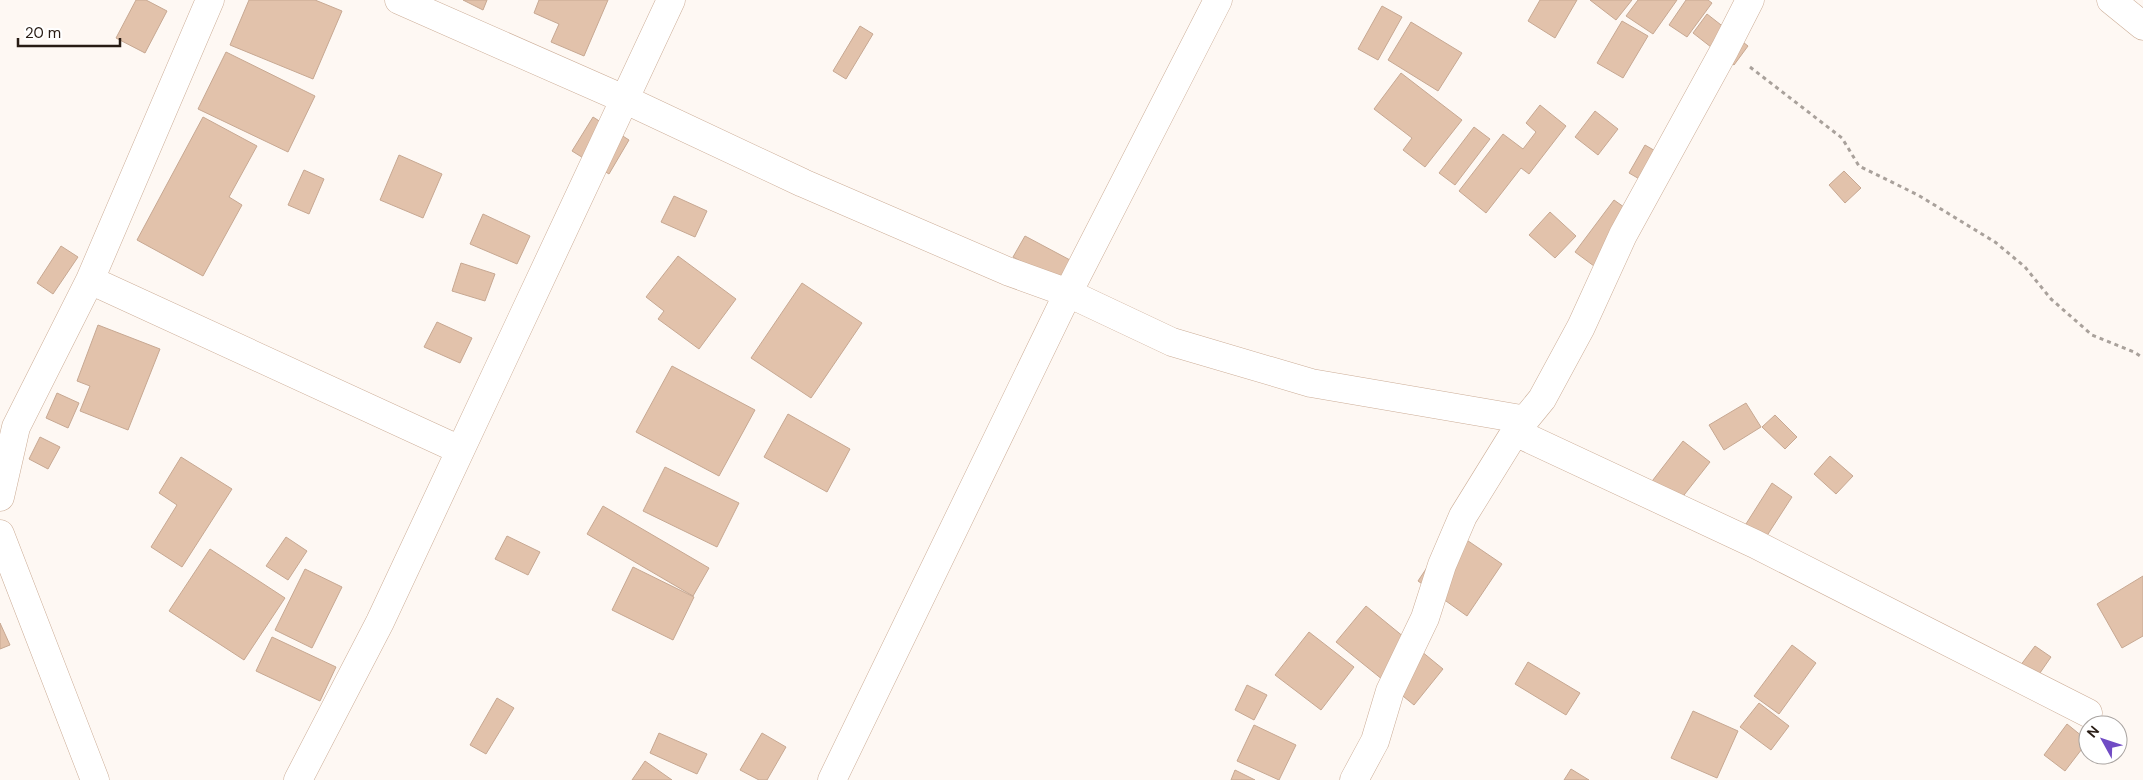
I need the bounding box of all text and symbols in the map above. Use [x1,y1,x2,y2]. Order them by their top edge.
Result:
scale bar [18,15,120,47]
text: 20 m [25,23,61,43]
north arrow [2078,715,2128,765]
text: N [2083,722,2103,741]

